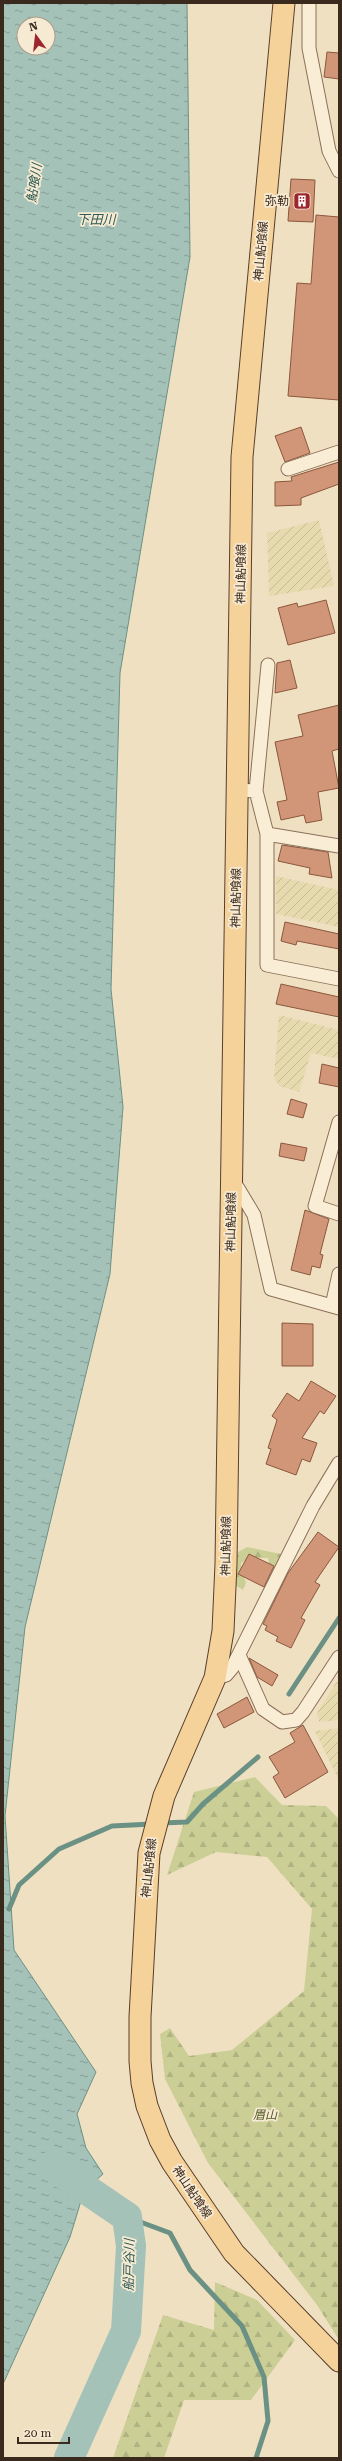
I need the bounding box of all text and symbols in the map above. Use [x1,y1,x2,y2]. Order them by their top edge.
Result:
north arrow [16,16,56,56]
text: N [28,19,40,34]
water label: 鮎喰川 [24,161,45,203]
building icon: 弥勒 [292,191,312,211]
place label: 弥勒 [265,194,289,208]
water label: 下田川 [76,212,117,227]
street label: 神山鮎喰線 [251,220,271,282]
street label: 神山鮎喰線 [233,544,249,604]
street label: 神山鮎喰線 [228,868,244,928]
street label: 神山鮎喰線 [223,1192,239,1252]
street label: 神山鮎喰線 [218,1516,234,1576]
street label: 神山鮎喰線 [139,1837,159,1899]
park label: 眉山 [253,2108,278,2122]
street label: 神山鮎喰線 [169,2163,215,2221]
water label: 船戸谷川 [121,2237,137,2291]
scale bar [18,2419,69,2445]
text: 20 m [24,2426,51,2440]

